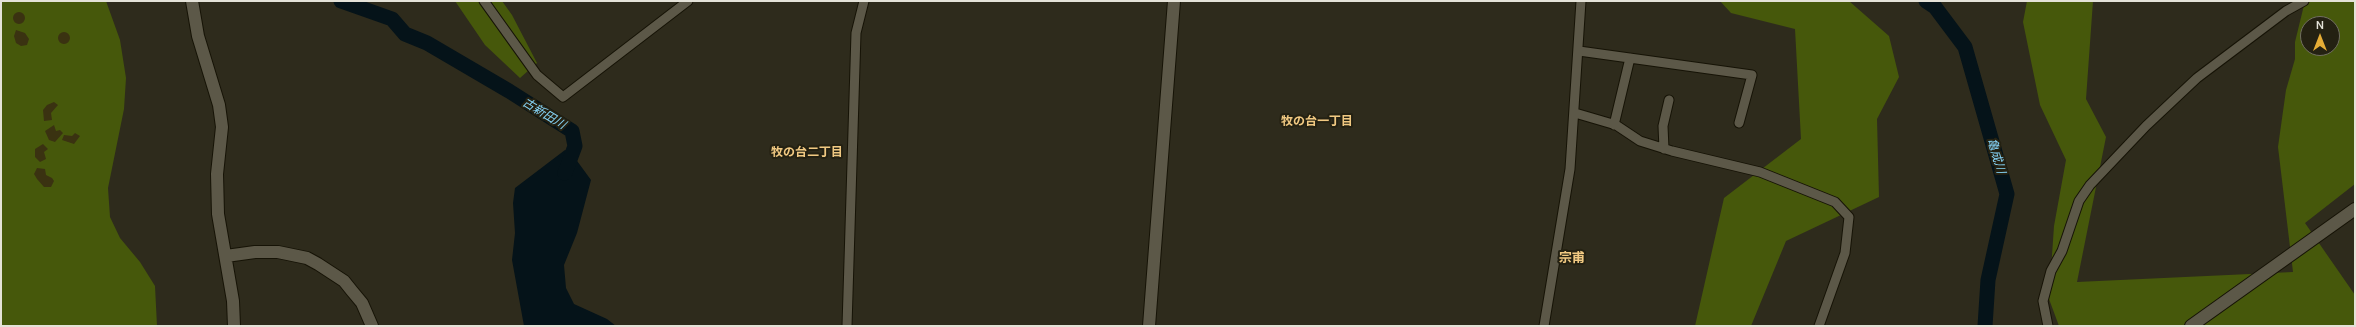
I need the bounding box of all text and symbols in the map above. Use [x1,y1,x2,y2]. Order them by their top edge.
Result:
north arrow [2300,16,2340,56]
text: N [2316,17,2324,32]
water label: 古新田川 [520,95,568,133]
district label: 牧の台一丁目 [1281,115,1353,129]
water label: 亀成川 [1984,137,2008,175]
district label: 牧の台二丁目 [771,146,843,160]
district label: 宗甫 [1559,250,1585,266]

